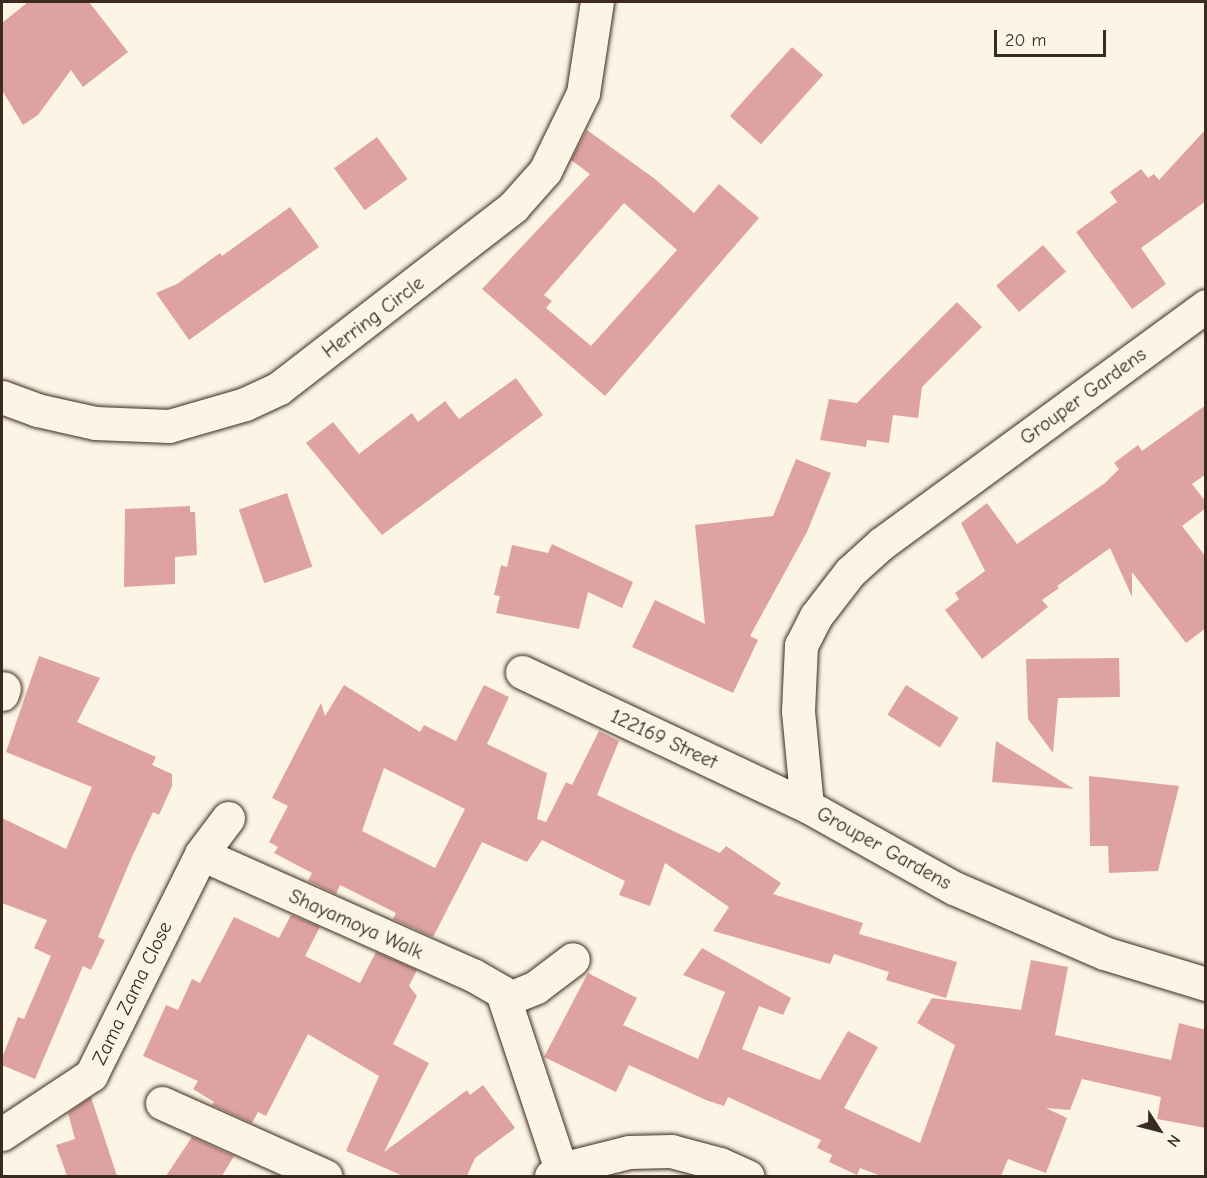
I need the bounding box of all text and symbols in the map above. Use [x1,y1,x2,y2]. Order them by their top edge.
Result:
scale bar [997,18,1110,56]
text: 20 m [1005,30,1046,51]
street label: Herring Circle [317,271,429,363]
street label: Grouper Gardens [1015,342,1151,450]
street label: 122169 Street [607,704,721,774]
street label: Grouper Gardens [813,801,955,895]
street label: Shayamoya Walk [285,884,427,964]
street label: Zama Zama Close [87,917,177,1069]
north arrow [1129,1100,1189,1160]
text: N [1163,1131,1184,1150]

